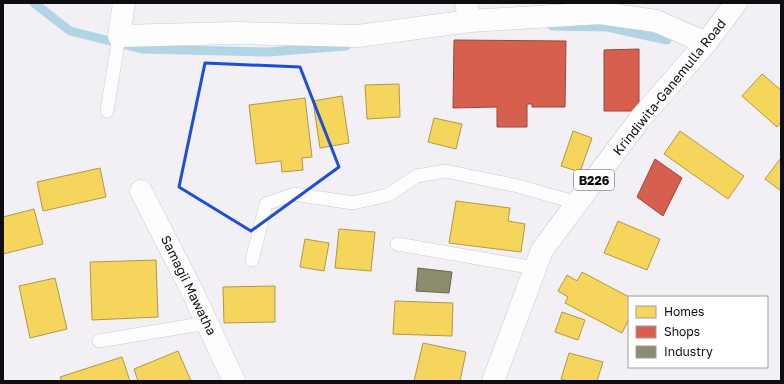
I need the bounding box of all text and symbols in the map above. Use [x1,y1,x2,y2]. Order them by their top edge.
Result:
street label: Krindiwita-Ganemulla Road [609,16,729,158]
road number: B226 [574,170,614,190]
street label: Samagii Mawatha [158,232,220,338]
legend [628,296,768,368]
text: Homes [664,304,704,319]
text: Shops [664,324,700,339]
text: Industry [664,344,713,359]

